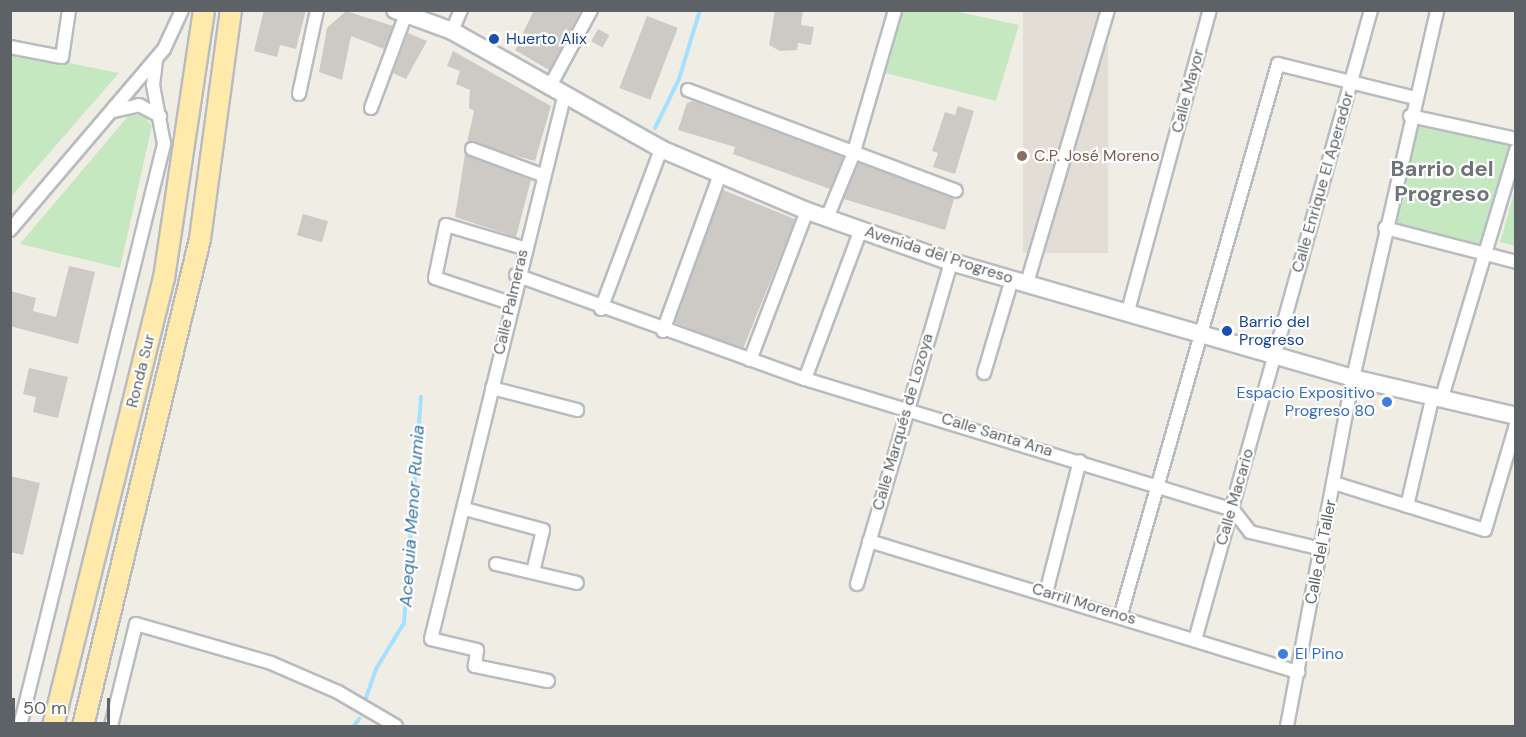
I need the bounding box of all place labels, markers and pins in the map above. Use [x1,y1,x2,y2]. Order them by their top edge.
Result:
place label: Huerto Alix [506,29,587,49]
marker: Huerto Alix [487,32,501,46]
place label: C.P. José Moreno [1034,146,1159,166]
marker: C.P. José Moreno [1015,149,1029,163]
place label: Barrio del Progreso [1239,312,1309,350]
marker: Barrio del Progreso [1220,324,1234,338]
place label: Espacio Expositivo Progreso 80 [1236,383,1375,421]
marker: Espacio Expositivo Progreso 80 [1380,395,1394,409]
place label: El Pino [1295,644,1344,664]
marker: El Pino [1276,647,1290,661]

